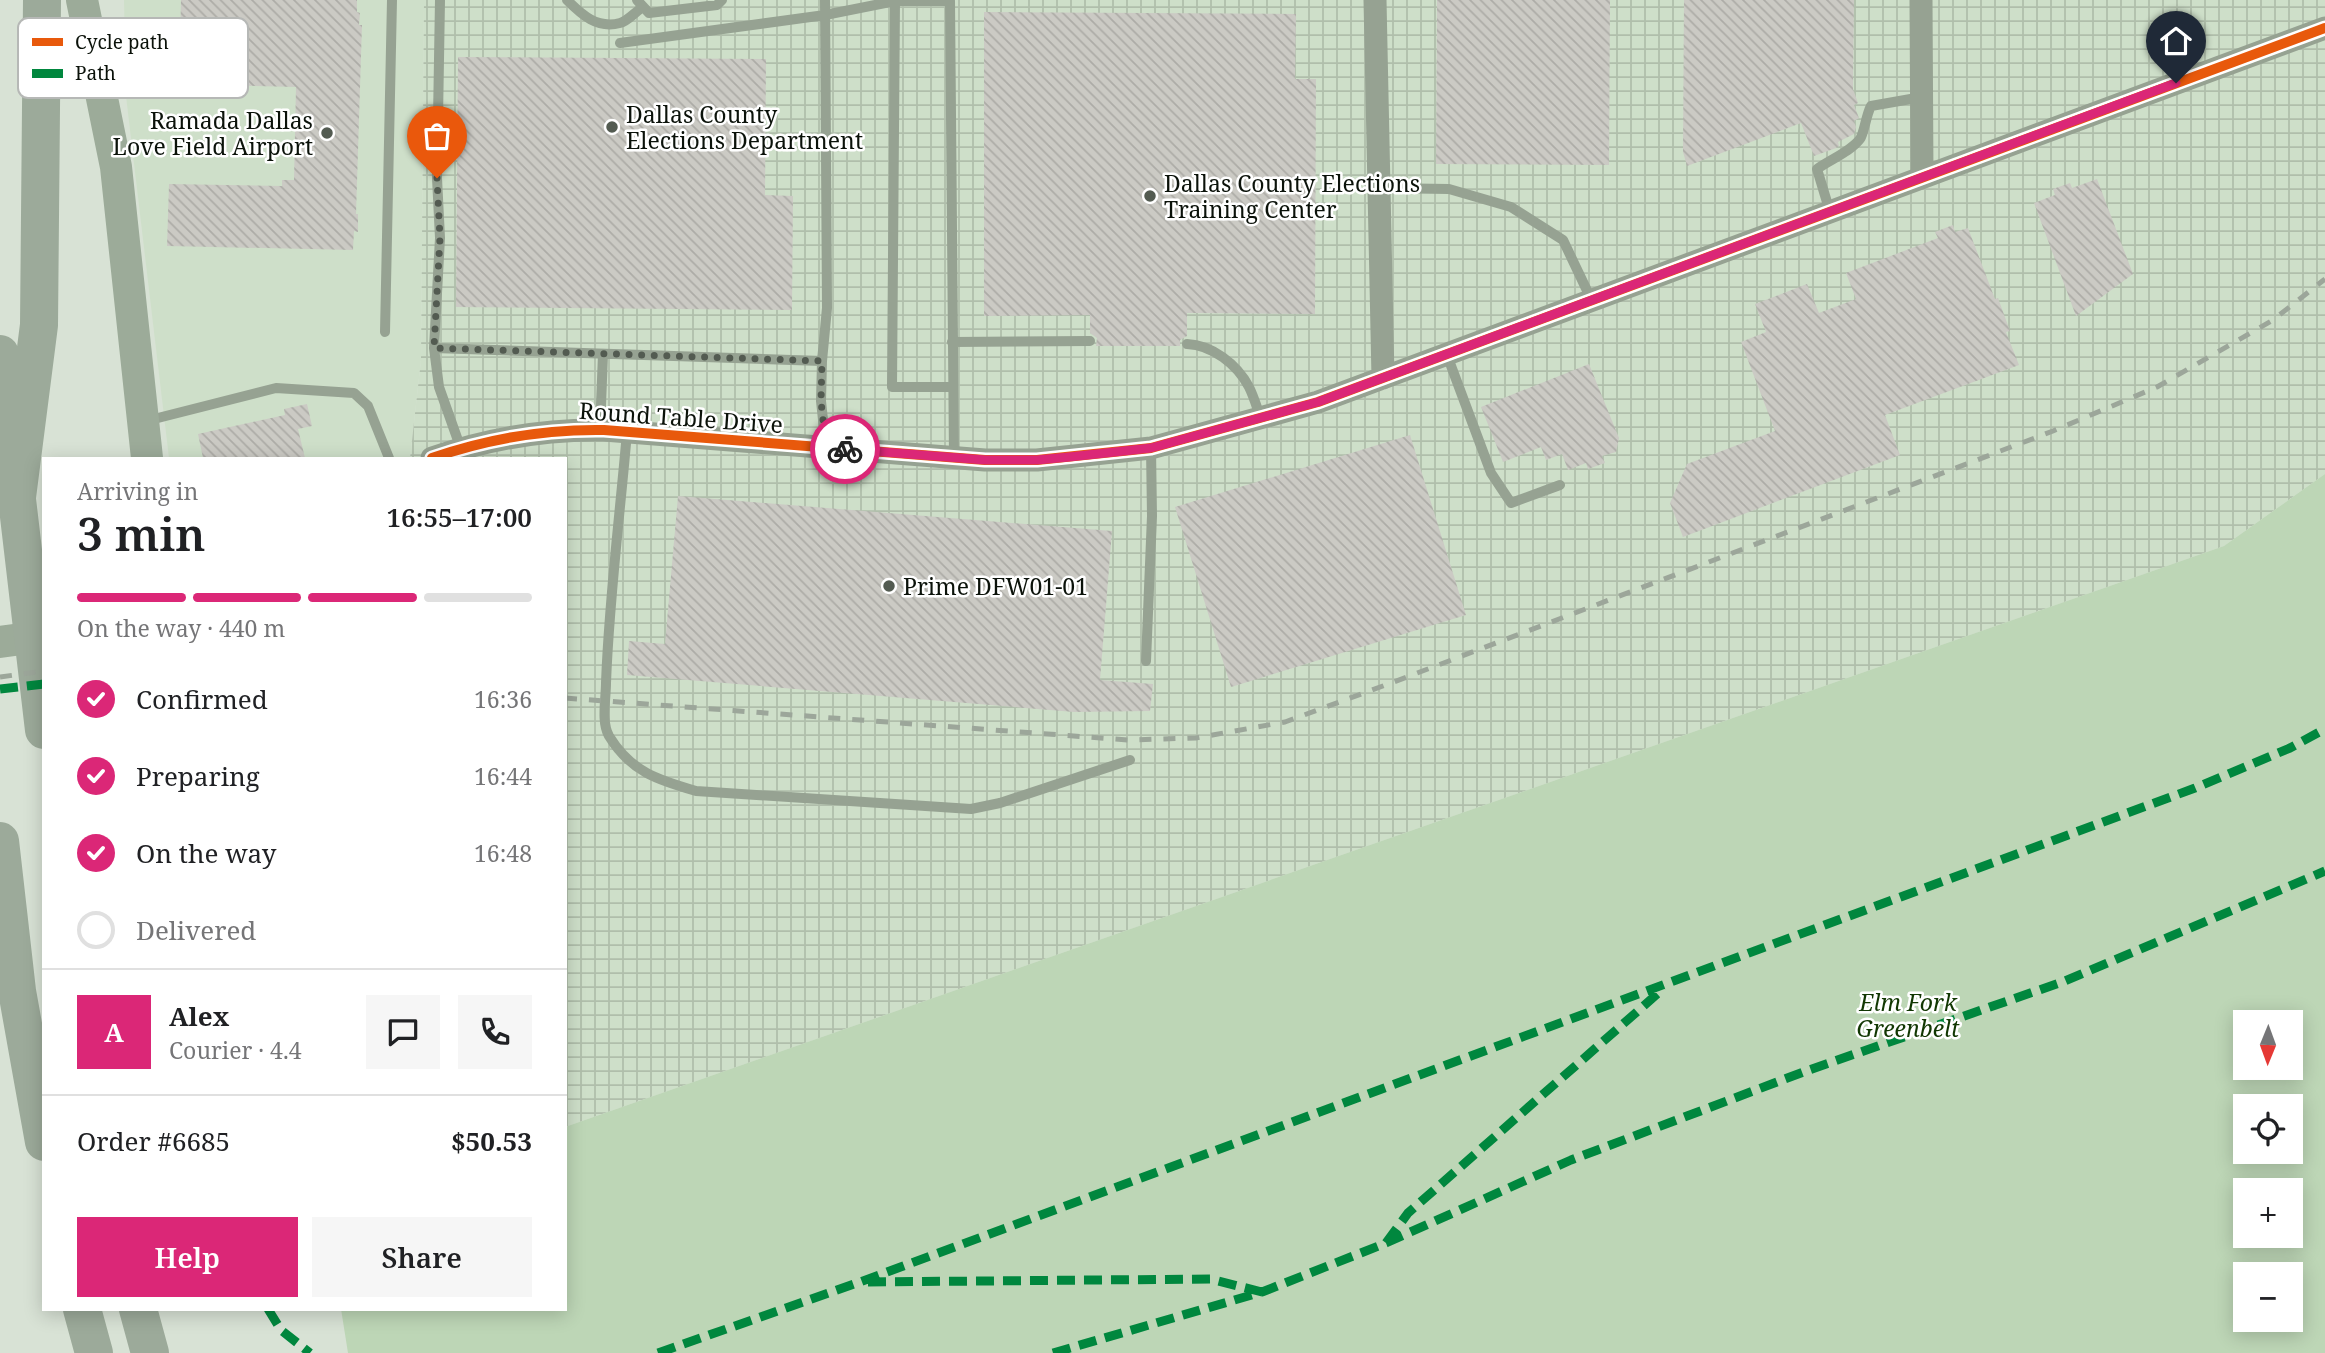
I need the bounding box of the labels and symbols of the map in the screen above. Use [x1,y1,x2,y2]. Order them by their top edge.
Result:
pin [2146,11,2206,83]
legend [18,18,248,98]
text: Cycle path [75,29,169,55]
text: Path [75,60,116,86]
place label: Dallas County Elections Department [626,98,863,156]
place label: Ramada Dallas Love Field Airport [113,104,313,162]
pin [407,106,467,178]
marker: Dallas County Elections Department [604,119,620,135]
marker: Ramada Dallas Love Field Airport [319,125,335,141]
place label: Dallas County Elections Training Center [1164,167,1420,225]
marker: Dallas County Elections Training Center [1142,188,1158,204]
street label: Round Table Drive [578,394,784,440]
courier [810,414,880,484]
place label: Prime DFW01-01 [903,570,1088,602]
marker: Prime DFW01-01 [881,578,897,594]
park label: Elm Fork Greenbelt [1857,986,1960,1044]
north arrow [2233,1010,2303,1080]

